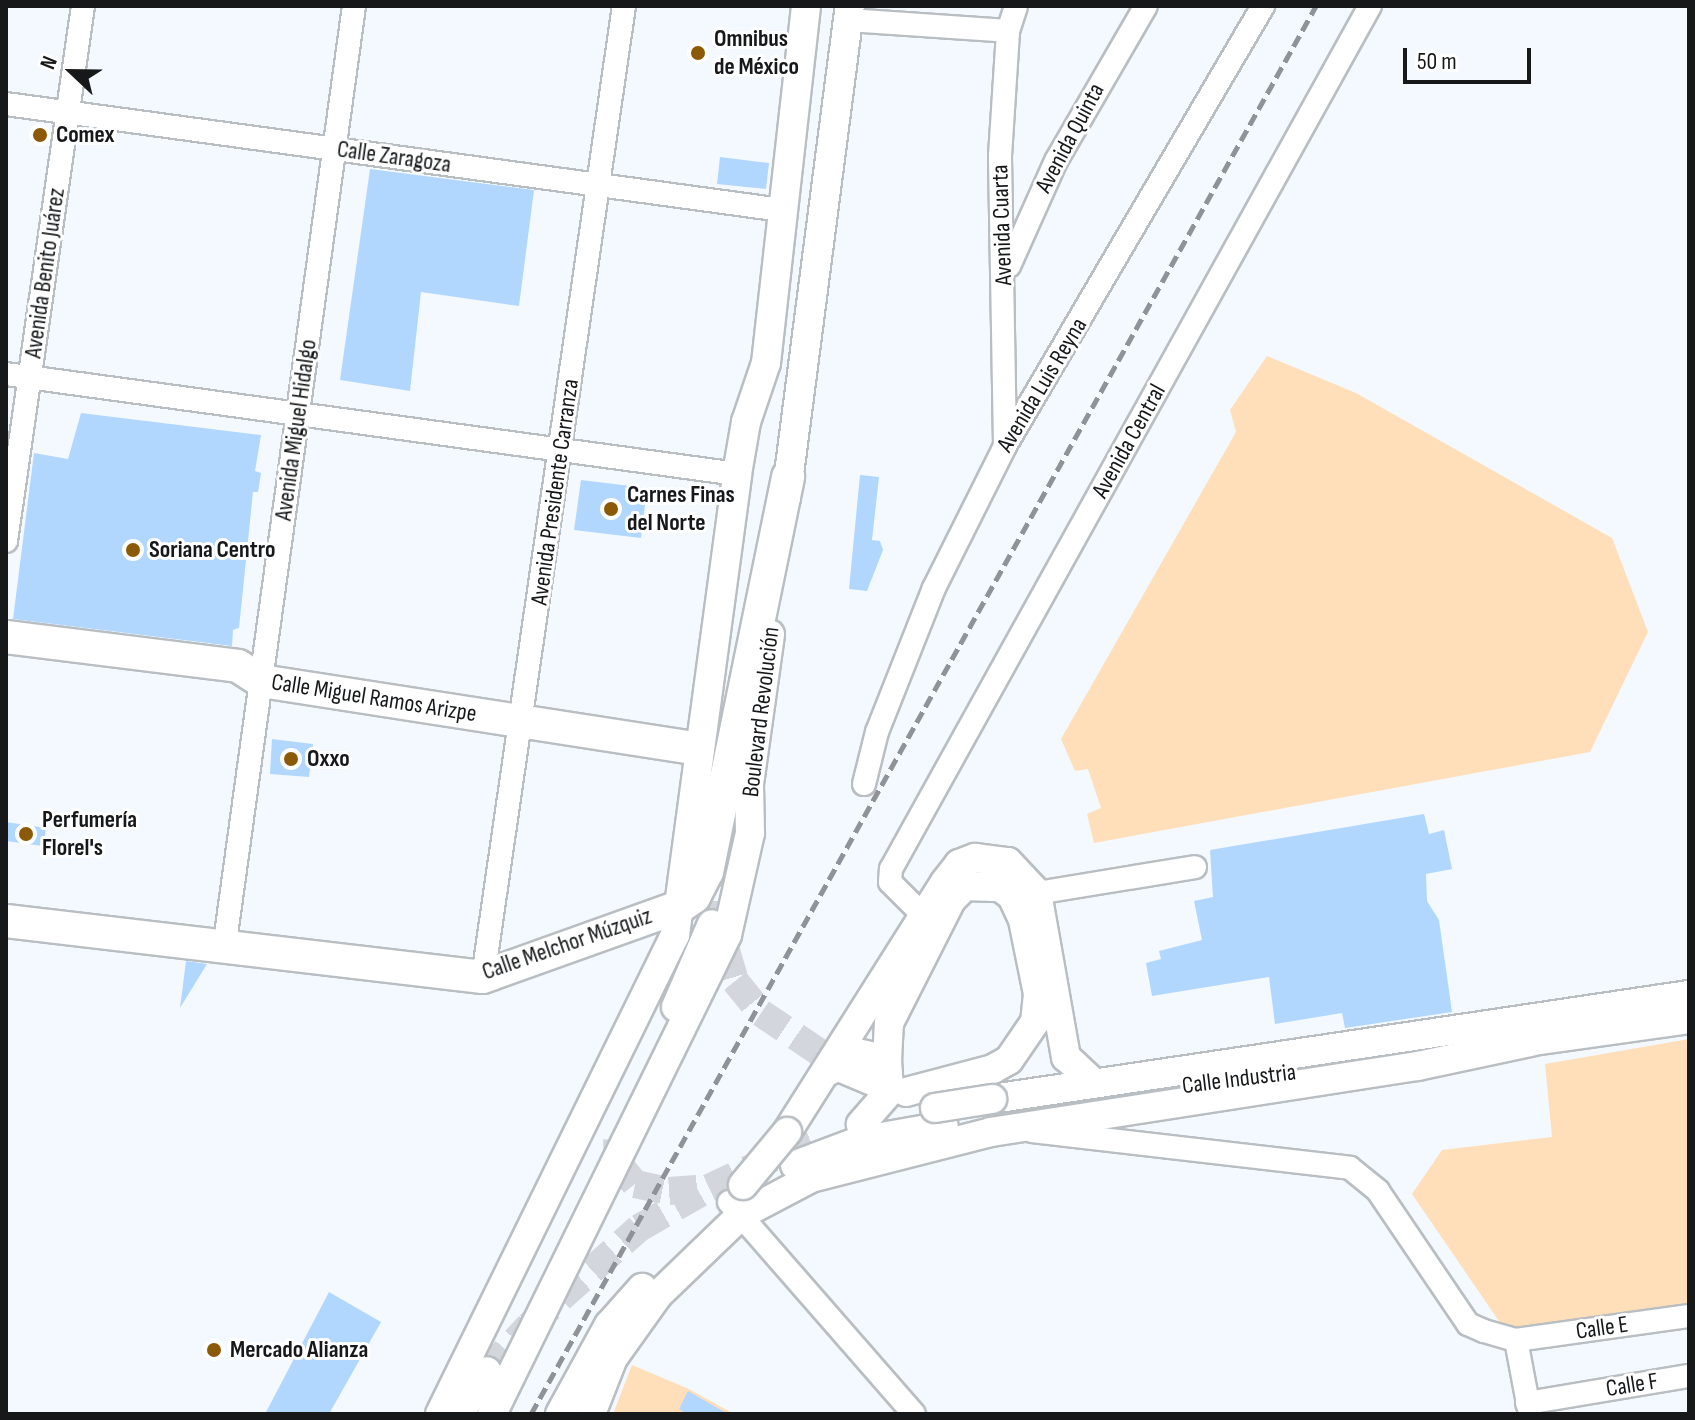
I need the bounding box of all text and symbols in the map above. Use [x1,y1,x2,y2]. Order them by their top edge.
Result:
place label: Omnibus de México [714,25,799,81]
north arrow [32,32,112,112]
scale bar [1407,32,1535,82]
marker: Omnibus de México [689,44,707,62]
text: 50 m [1417,47,1457,76]
text: N [35,52,64,73]
street label: Avenida Quinta [1029,78,1111,198]
place label: Comex [56,121,114,149]
marker: Comex [31,126,49,144]
street label: Calle Zaragoza [335,135,453,179]
street label: Avenida Cuarta [985,164,1019,286]
street label: Avenida Benito Juárez [19,186,71,360]
street label: Avenida Luis Reyna [991,313,1093,457]
street label: Avenida Miguel Hidalgo [269,338,323,522]
street label: Avenida Presidente Carranza [525,377,585,607]
street label: Avenida Central [1086,379,1172,503]
place label: Carnes Finas del Norte [627,481,735,537]
marker: Carnes Finas del Norte [602,500,620,518]
place label: Soriana Centro [149,536,275,564]
marker: Soriana Centro [124,541,142,559]
street label: Boulevard Revolución [736,625,786,799]
street label: Calle Miguel Ramos Arizpe [269,668,479,728]
place label: Oxxo [307,745,350,773]
marker: Oxxo [282,750,300,768]
place label: Perfumería Florel's [42,806,137,862]
marker: Perfumería Florel's [17,825,35,843]
street label: Calle Melchor Múzquiz [478,902,656,986]
street label: Calle Industria [1180,1058,1298,1100]
street label: Calle E [1574,1310,1630,1346]
place label: Mercado Alianza [230,1336,368,1364]
marker: Mercado Alianza [205,1341,223,1359]
street label: Calle F [1604,1367,1660,1403]

